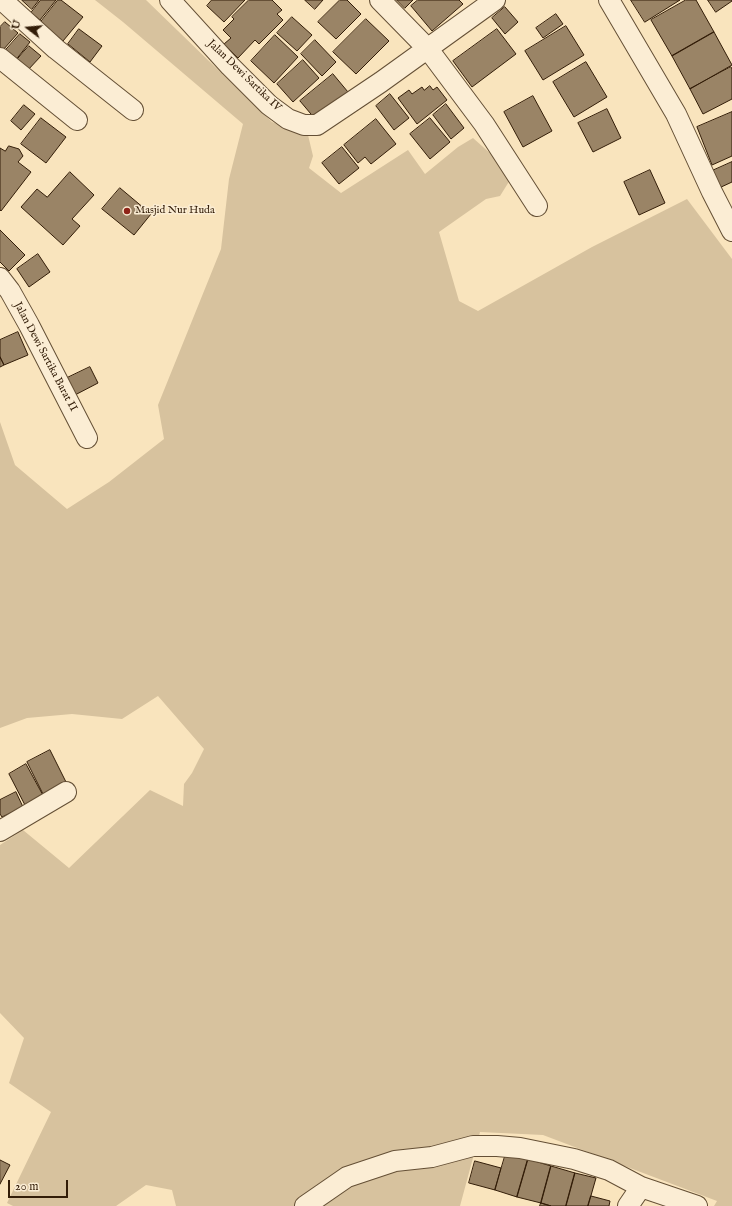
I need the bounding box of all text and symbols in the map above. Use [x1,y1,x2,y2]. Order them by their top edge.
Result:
north arrow [8,8,48,48]
text: U [8,18,24,31]
street label: Jalan Dewi Sartika IV [204,37,284,115]
place label: Masjid Nur Huda [135,204,215,218]
marker: Masjid Nur Huda [122,206,132,216]
street label: Jalan Dewi Sartika Barat II [11,300,79,414]
scale bar [10,1172,70,1198]
text: 20 m [15,1179,38,1194]

